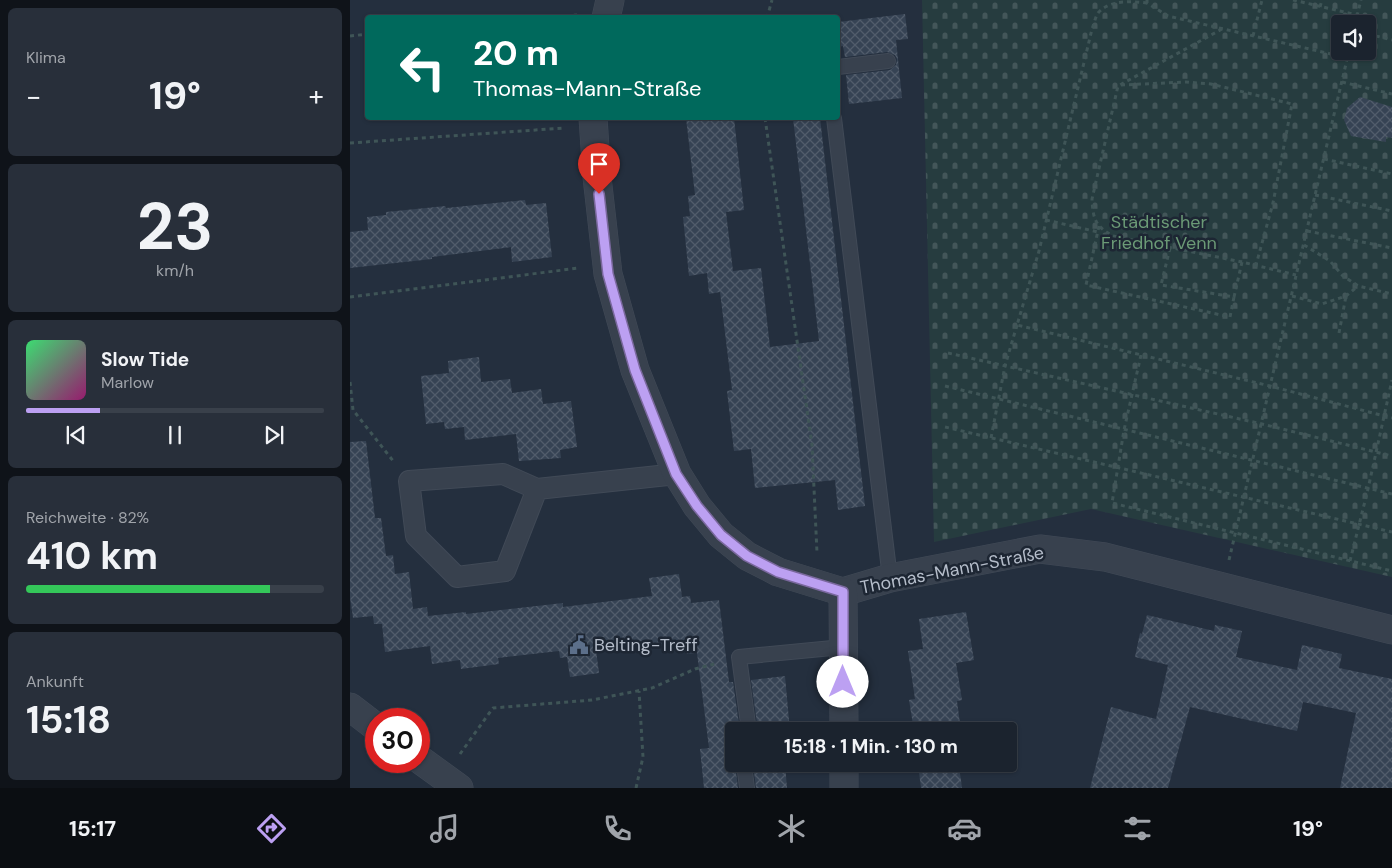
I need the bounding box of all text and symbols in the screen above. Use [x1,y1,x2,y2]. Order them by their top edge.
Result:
map controls [1331,15,1376,60]
button: sound [1331,15,1376,60]
text: 20 m [473,30,559,76]
icon: left [390,35,455,100]
text: Klima [26,47,66,68]
text: 19° [149,71,201,121]
text: Thomas-Mann-Straße [473,74,701,103]
text: − [26,78,41,115]
text: + [309,78,324,115]
pin [578,143,620,194]
icon: arrive [585,150,613,178]
text: 23 [137,185,213,269]
park label: Städtischer Friedhof Venn [1101,210,1217,255]
text: km/h [156,260,194,281]
text: Slow Tide [101,347,189,372]
text: Marlow [101,372,154,393]
icon: previous [62,421,90,449]
icon: pause [161,421,189,449]
icon: next [260,421,288,449]
text: Reichweite · 82% [26,507,149,528]
text: 410 km [26,531,158,581]
street label: Thomas-Mann-Straße [858,540,1046,600]
place label: Belting-Treff [594,633,698,657]
public building icon: Belting-Treff [568,634,590,656]
position arrow [816,655,868,707]
text: Ankunft [26,671,84,692]
text: 15:18 [26,695,111,745]
speed limit sign: 30 [365,708,430,773]
text: 15:18 · 1 Min. · 130 m [784,734,958,759]
icon: directions [254,811,289,846]
icon: music [427,811,462,846]
icon: phone [600,811,635,846]
icon: climate [774,811,809,846]
icon: car [947,811,982,846]
icon: filters [1120,811,1155,846]
text: 15:17 [69,814,116,843]
text: 19° [1293,814,1323,843]

